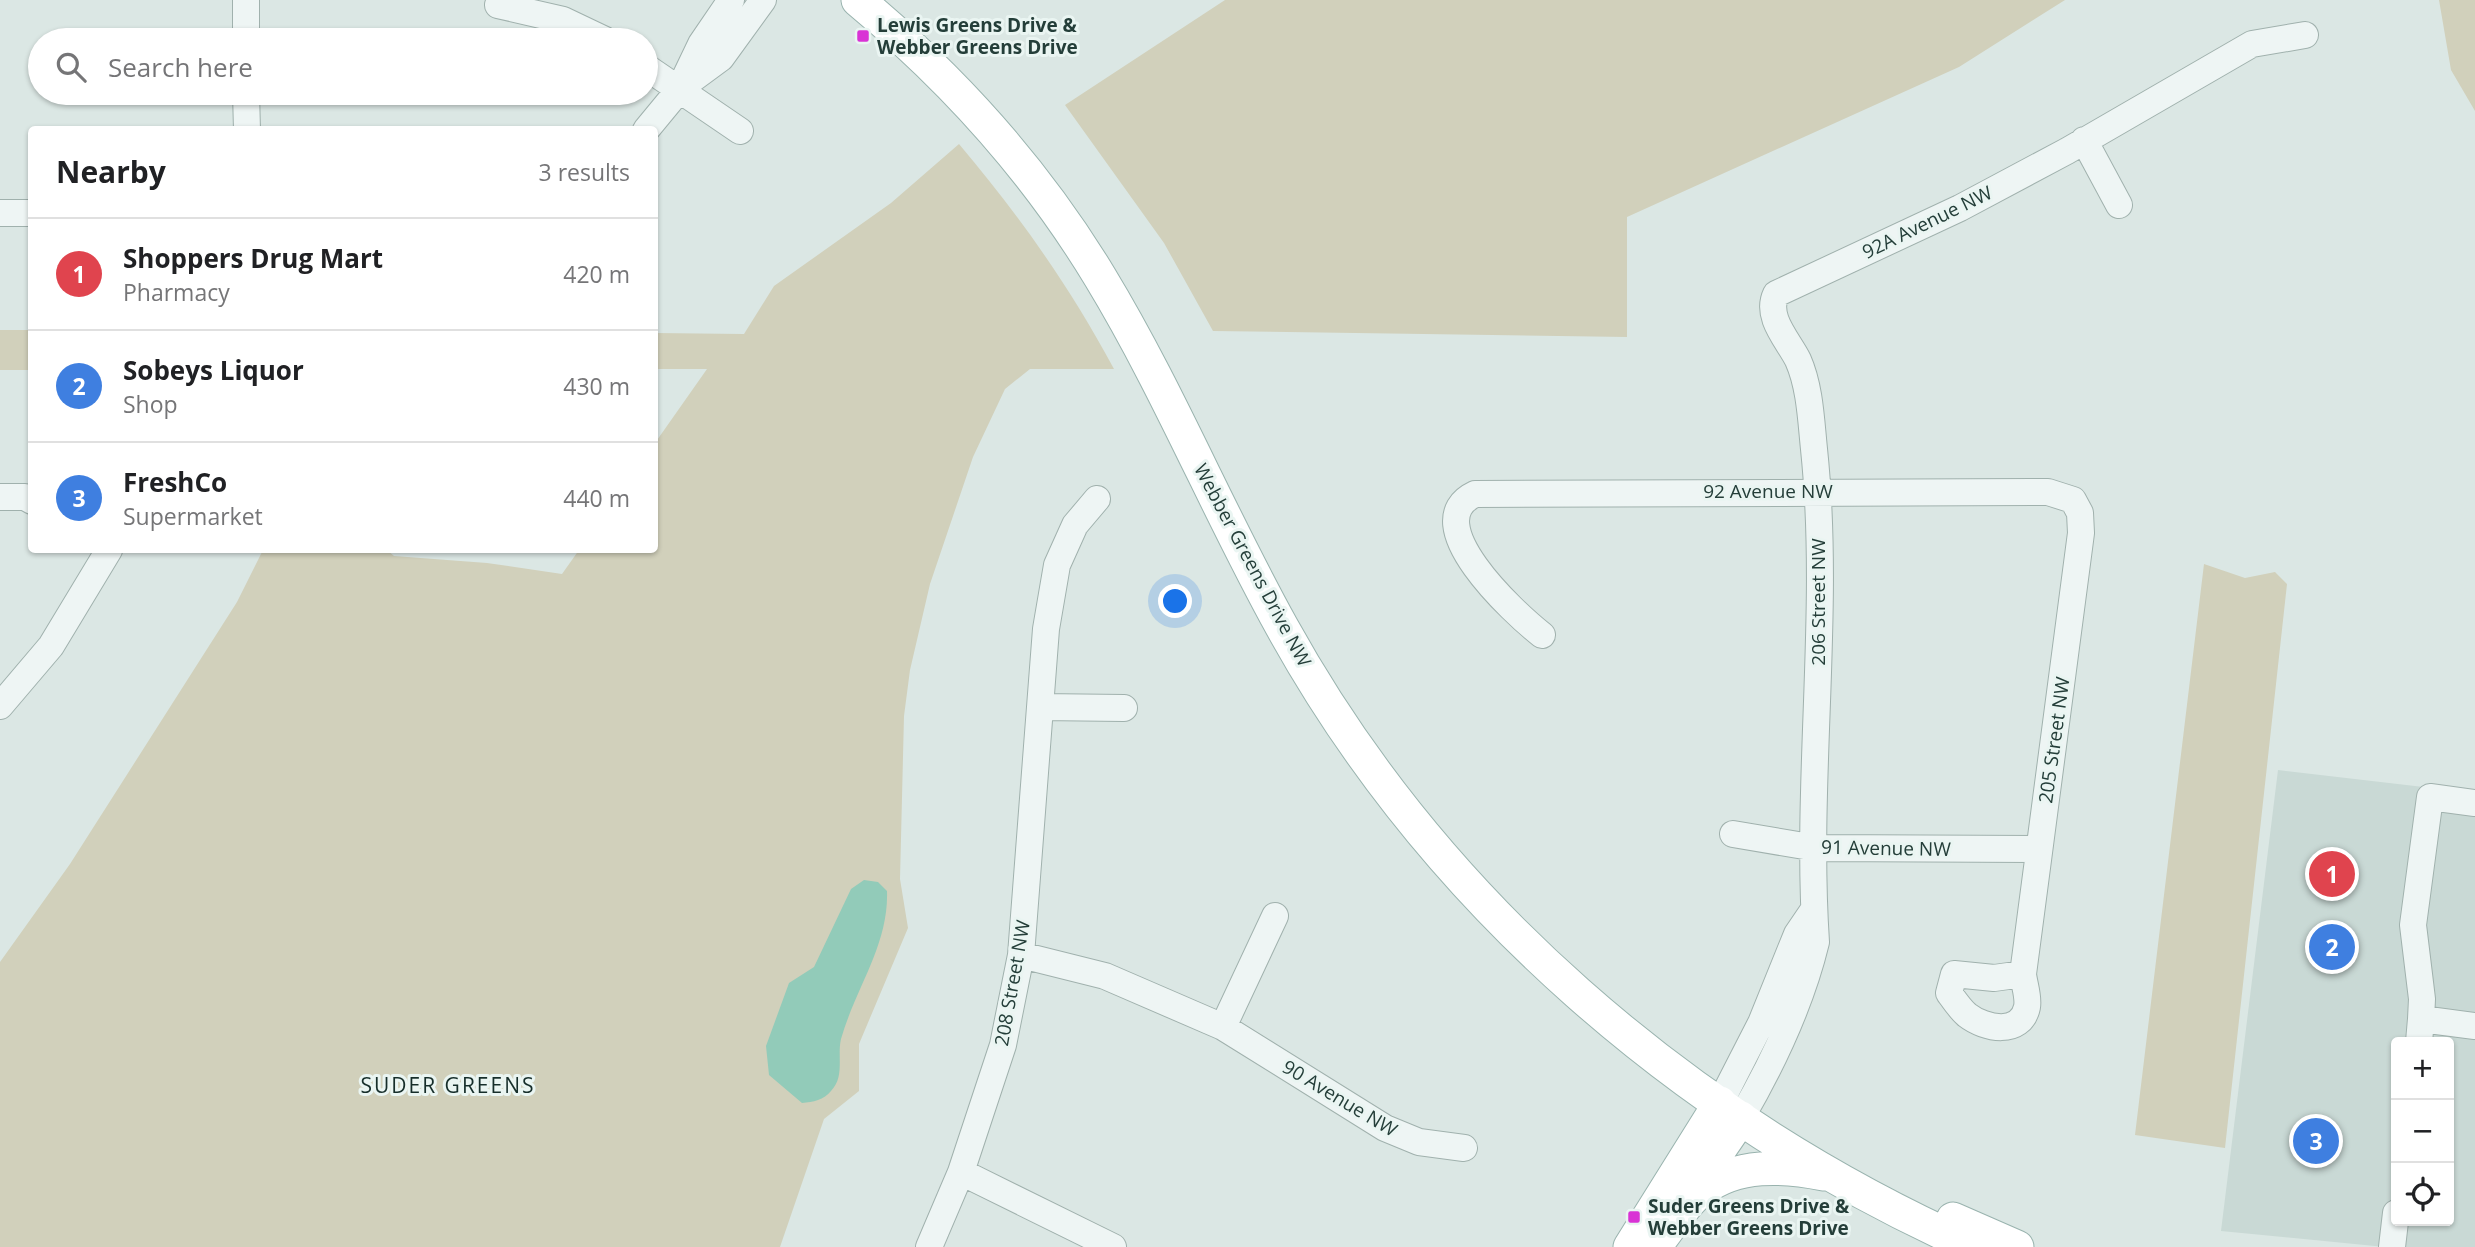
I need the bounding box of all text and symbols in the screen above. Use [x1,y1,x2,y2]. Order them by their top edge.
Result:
place label: Lewis Greens Drive & Webber Greens Drive [877,12,1078,60]
search box [28,28,658,105]
marker: Lewis Greens Drive & Webber Greens Drive [855,28,871,44]
icon: search [52,48,90,86]
text: Search here [108,49,253,85]
text: Nearby [56,151,166,192]
text: 3 results [539,156,630,188]
street label: 92A Avenue NW [1858,179,1997,265]
text: Shoppers Drug Mart [123,240,383,276]
text: 1 [72,258,86,290]
text: 420 m [563,258,630,290]
text: Pharmacy [123,276,230,308]
text: Sobeys Liquor [123,352,304,388]
text: 2 [72,370,86,402]
text: 430 m [563,370,630,402]
text: Shop [123,388,178,420]
street label: Webber Greens Drive NW [1188,459,1318,672]
text: FreshCo [123,464,227,500]
street label: 92 Avenue NW [1703,478,1833,504]
text: 3 [72,482,86,514]
text: 440 m [563,482,630,514]
text: Supermarket [123,500,263,532]
street label: 206 Street NW [1805,538,1831,666]
your location [1158,584,1192,618]
street label: 205 Street NW [2032,675,2076,805]
street label: 91 Avenue NW [1821,834,1951,862]
pin: 1 [2309,848,2355,900]
street label: 208 Street NW [988,918,1036,1048]
pin: 2 [2309,921,2355,973]
map controls [2391,1037,2454,1226]
button: + [2391,1037,2454,1100]
street label: 90 Avenue NW [1278,1053,1403,1143]
district label: SUDER GREENS [360,1071,536,1099]
button: − [2391,1100,2454,1163]
pin: 3 [2293,1115,2339,1167]
button: locate [2391,1163,2454,1226]
place label: Suder Greens Drive & Webber Greens Drive [1648,1193,1850,1241]
marker: Suder Greens Drive & Webber Greens Drive [1626,1209,1642,1225]

